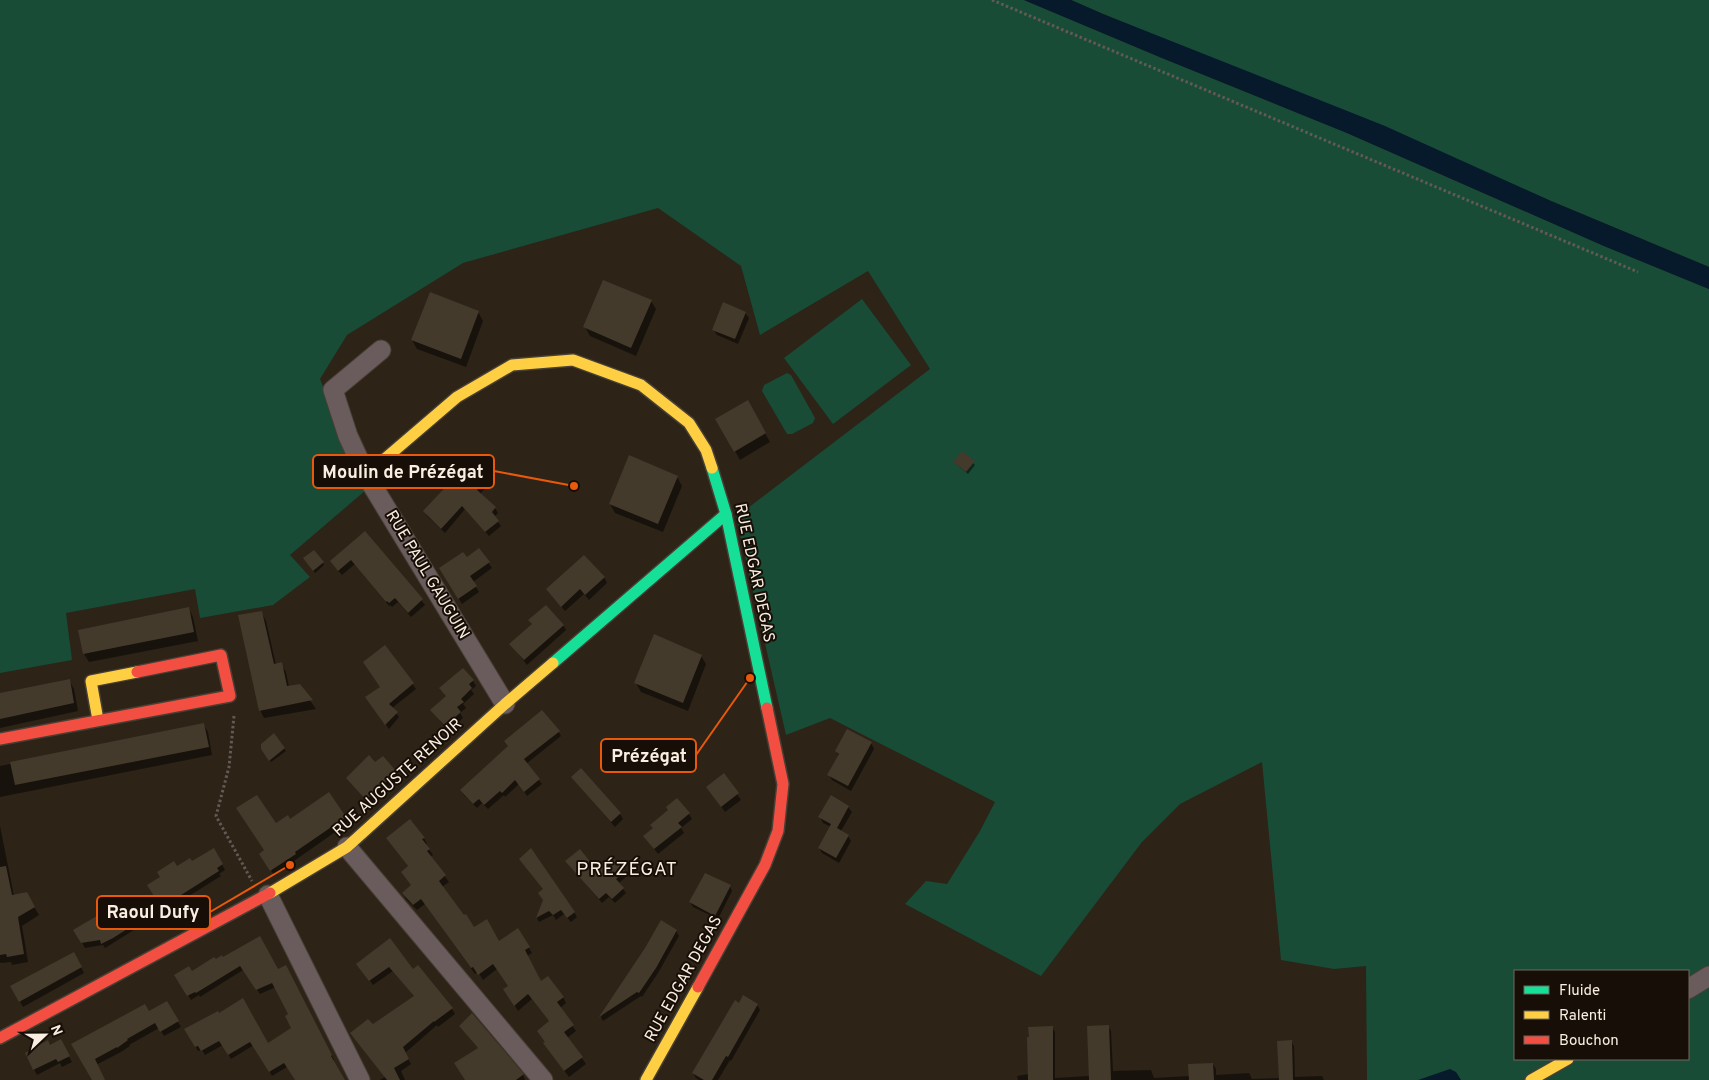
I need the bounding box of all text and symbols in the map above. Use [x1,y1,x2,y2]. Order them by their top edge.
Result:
callout: Moulin de Prézégat [313,455,494,488]
text: Moulin de Prézégat [322,462,484,485]
street label: RUE EDGAR DEGAS [729,502,779,644]
street label: RUE PAUL GAUGUIN [381,507,473,643]
street label: RUE AUGUSTE RENOIR [329,715,467,841]
callout: Prézégat [601,739,696,772]
text: Prézégat [611,746,687,769]
district label: PRÉZÉGAT [576,857,678,882]
callout: Raoul Dufy [97,896,210,929]
text: Raoul Dufy [106,902,200,925]
street label: RUE EDGAR DEGAS [641,912,727,1046]
legend [1514,970,1689,1060]
text: Fluide [1559,982,1600,1001]
text: Ralenti [1559,1007,1606,1026]
north arrow [20,1010,70,1060]
text: N [46,1023,65,1039]
text: Bouchon [1559,1032,1619,1051]

